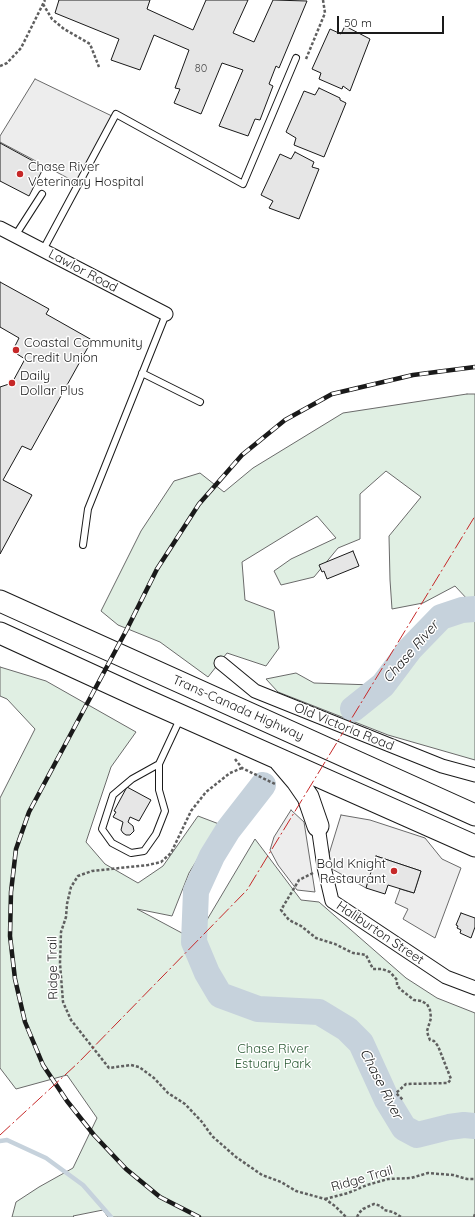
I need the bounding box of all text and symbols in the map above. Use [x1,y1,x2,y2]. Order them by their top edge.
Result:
scale bar [339,8,446,34]
text: 50 m [344,15,372,30]
house number: 80 [195,62,207,76]
place label: Chase River Veterinary Hospital [28,159,144,190]
marker: Chase River Veterinary Hospital [15,169,25,179]
street label: Lawlor Road [46,246,120,296]
place label: Coastal Community Credit Union [24,335,143,366]
marker: Coastal Community Credit Union [11,345,21,355]
place label: Daily Dollar Plus [20,368,84,399]
marker: Daily Dollar Plus [7,378,17,388]
water label: Chase River [379,617,443,687]
street label: Trans-Canada Highway [170,672,306,744]
street label: Old Victoria Road [292,700,396,754]
place label: Bold Knight Restaurant [317,856,386,887]
marker: Bold Knight Restaurant [389,866,399,876]
street label: Haliburton Street [333,898,427,968]
street label: Ridge Trail [45,936,61,1000]
park label: Chase River Estuary Park [235,1041,311,1072]
water label: Chase River [356,1046,406,1122]
street label: Ridge Trail [329,1163,395,1195]

